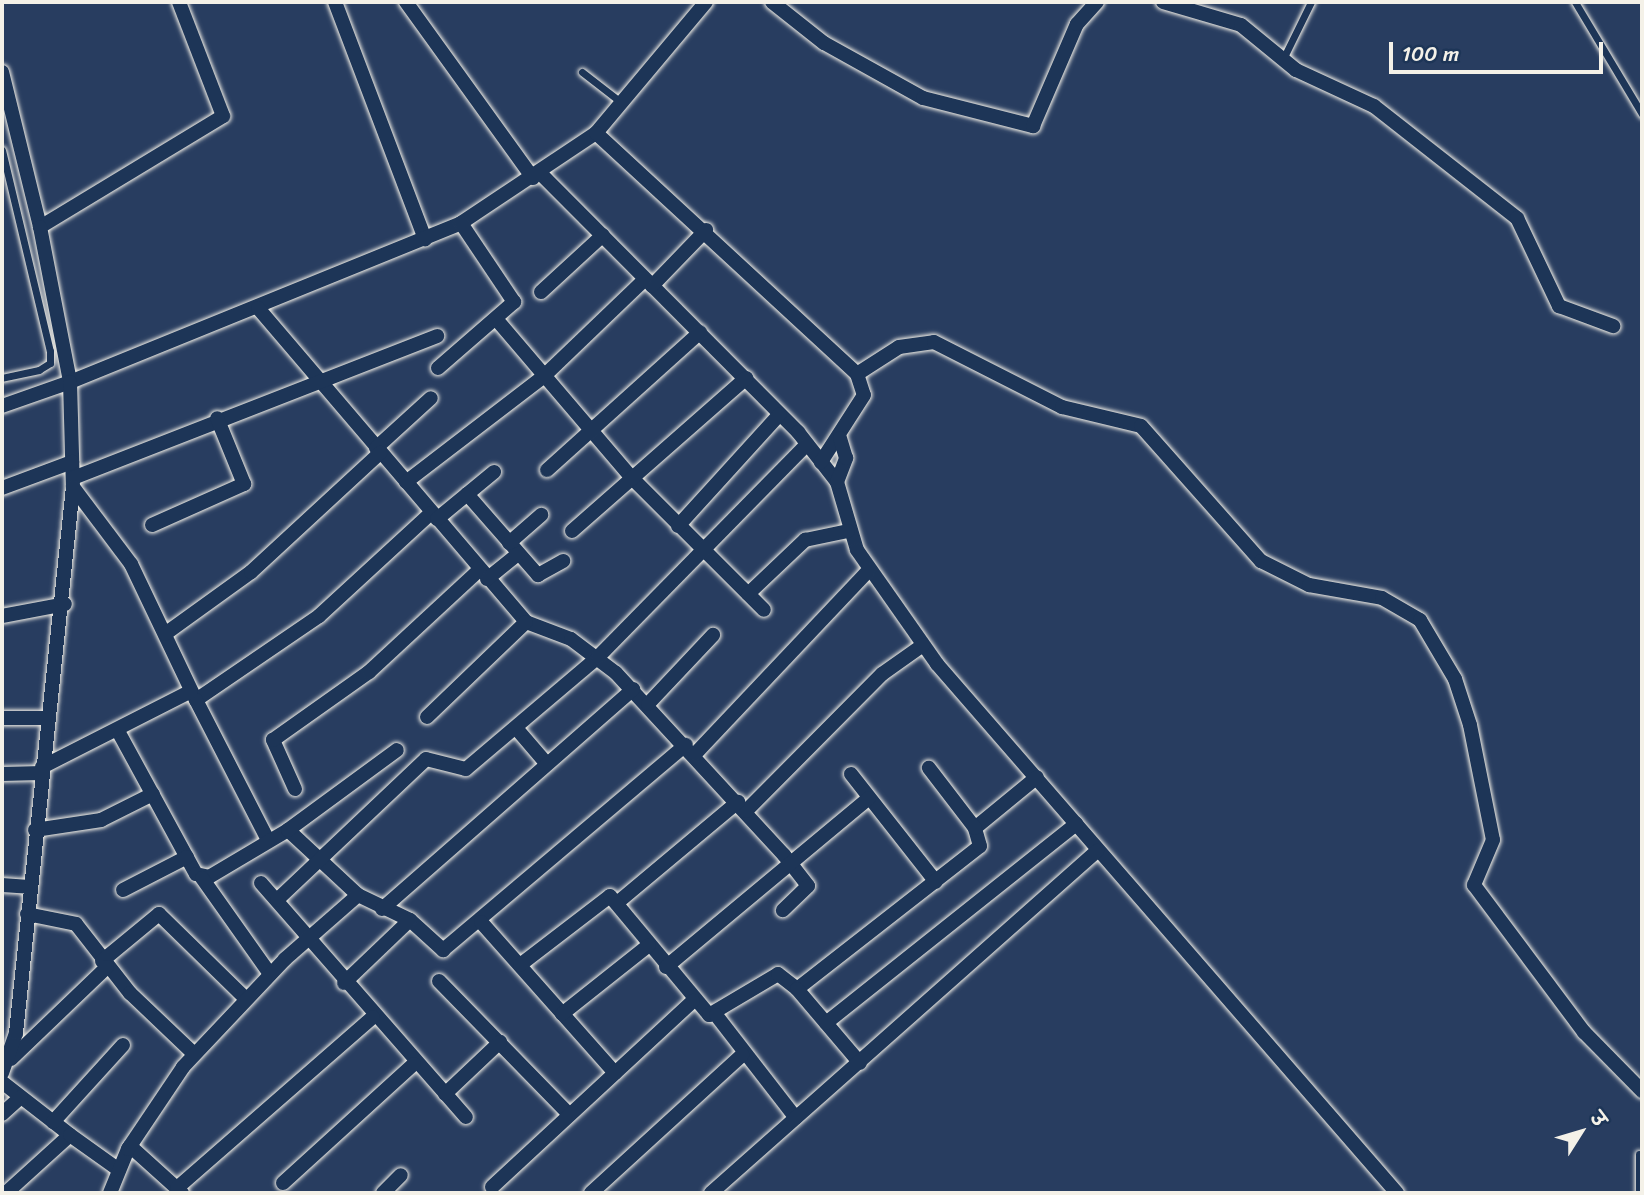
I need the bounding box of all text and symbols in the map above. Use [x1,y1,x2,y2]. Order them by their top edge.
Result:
scale bar [1392,28,1606,72]
text: 100 m [1402,35,1459,73]
north arrow [1546,1097,1616,1167]
text: उ [1581,1104,1615,1134]

